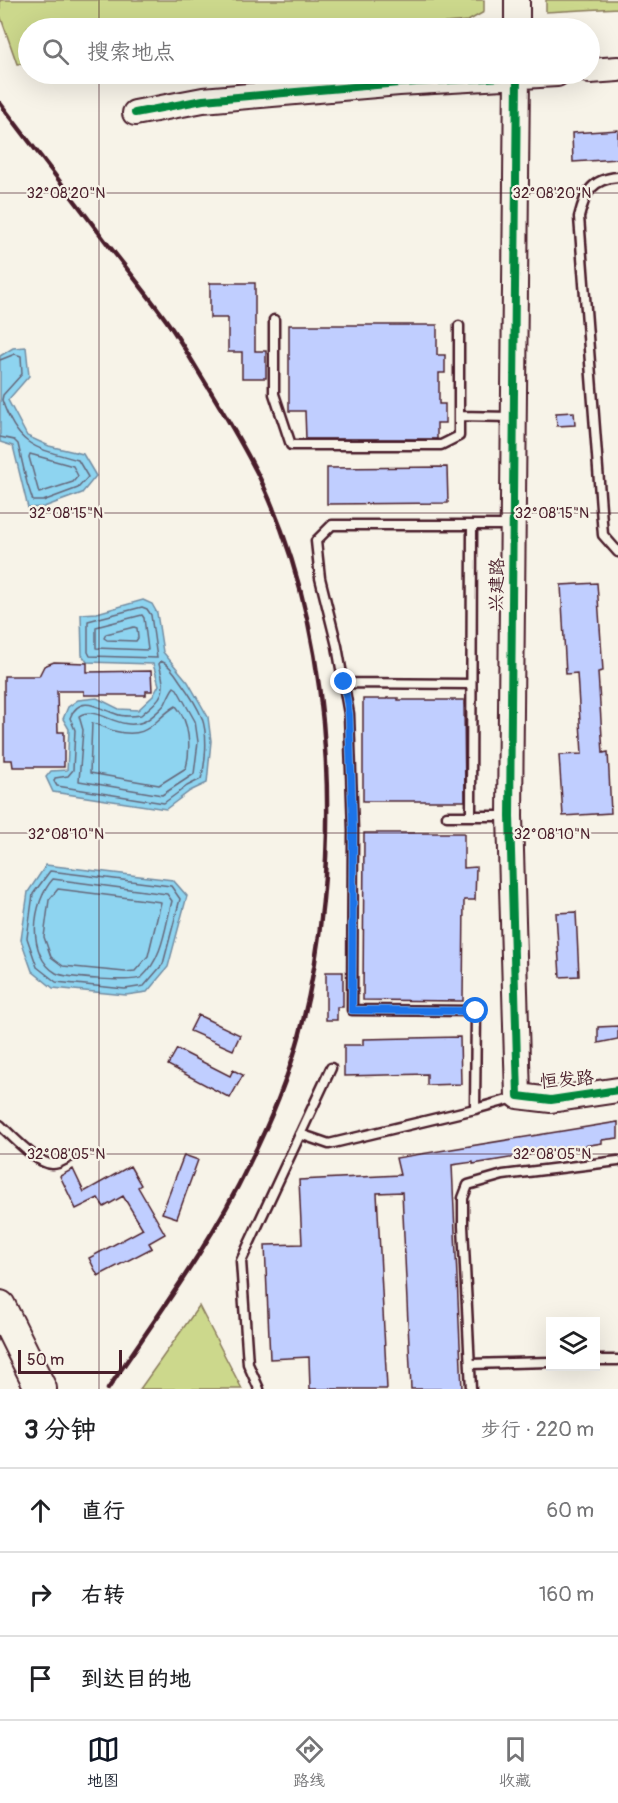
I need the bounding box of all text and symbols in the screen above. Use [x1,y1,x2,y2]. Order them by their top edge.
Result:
search box [18,18,600,84]
icon: search [39,35,72,68]
text: 搜索地点 [87,38,175,66]
text: 32°08'20"N [27,184,105,203]
text: 32°08'20"N [513,184,591,203]
text: 32°08'15"N [29,504,103,523]
text: 32°08'15"N [515,504,589,523]
street label: 兴建路 [485,558,509,612]
route end [330,668,356,694]
text: 32°08'10"N [28,825,104,844]
text: 32°08'10"N [514,825,590,844]
route start [462,997,488,1023]
street label: 恒发路 [539,1066,595,1094]
text: 32°08'05"N [27,1145,105,1164]
text: 32°08'05"N [513,1145,591,1164]
map controls [546,1317,600,1371]
button: layers [546,1317,600,1371]
scale bar [18,1347,122,1374]
text: 50 m [27,1350,64,1370]
text: 3 分钟 [24,1414,96,1446]
text: 步行 · 220 m [481,1417,594,1442]
icon: ahead [24,1494,57,1527]
text: 直行 [81,1497,125,1525]
text: 60 m [547,1498,594,1523]
icon: right [24,1578,57,1611]
text: 右转 [81,1581,125,1609]
text: 160 m [539,1582,594,1607]
icon: arrive [24,1662,57,1695]
text: 到达目的地 [81,1665,191,1693]
tab: 地图 [87,1733,120,1791]
tab: 路线 [293,1733,326,1791]
tab: 收藏 [499,1733,532,1791]

